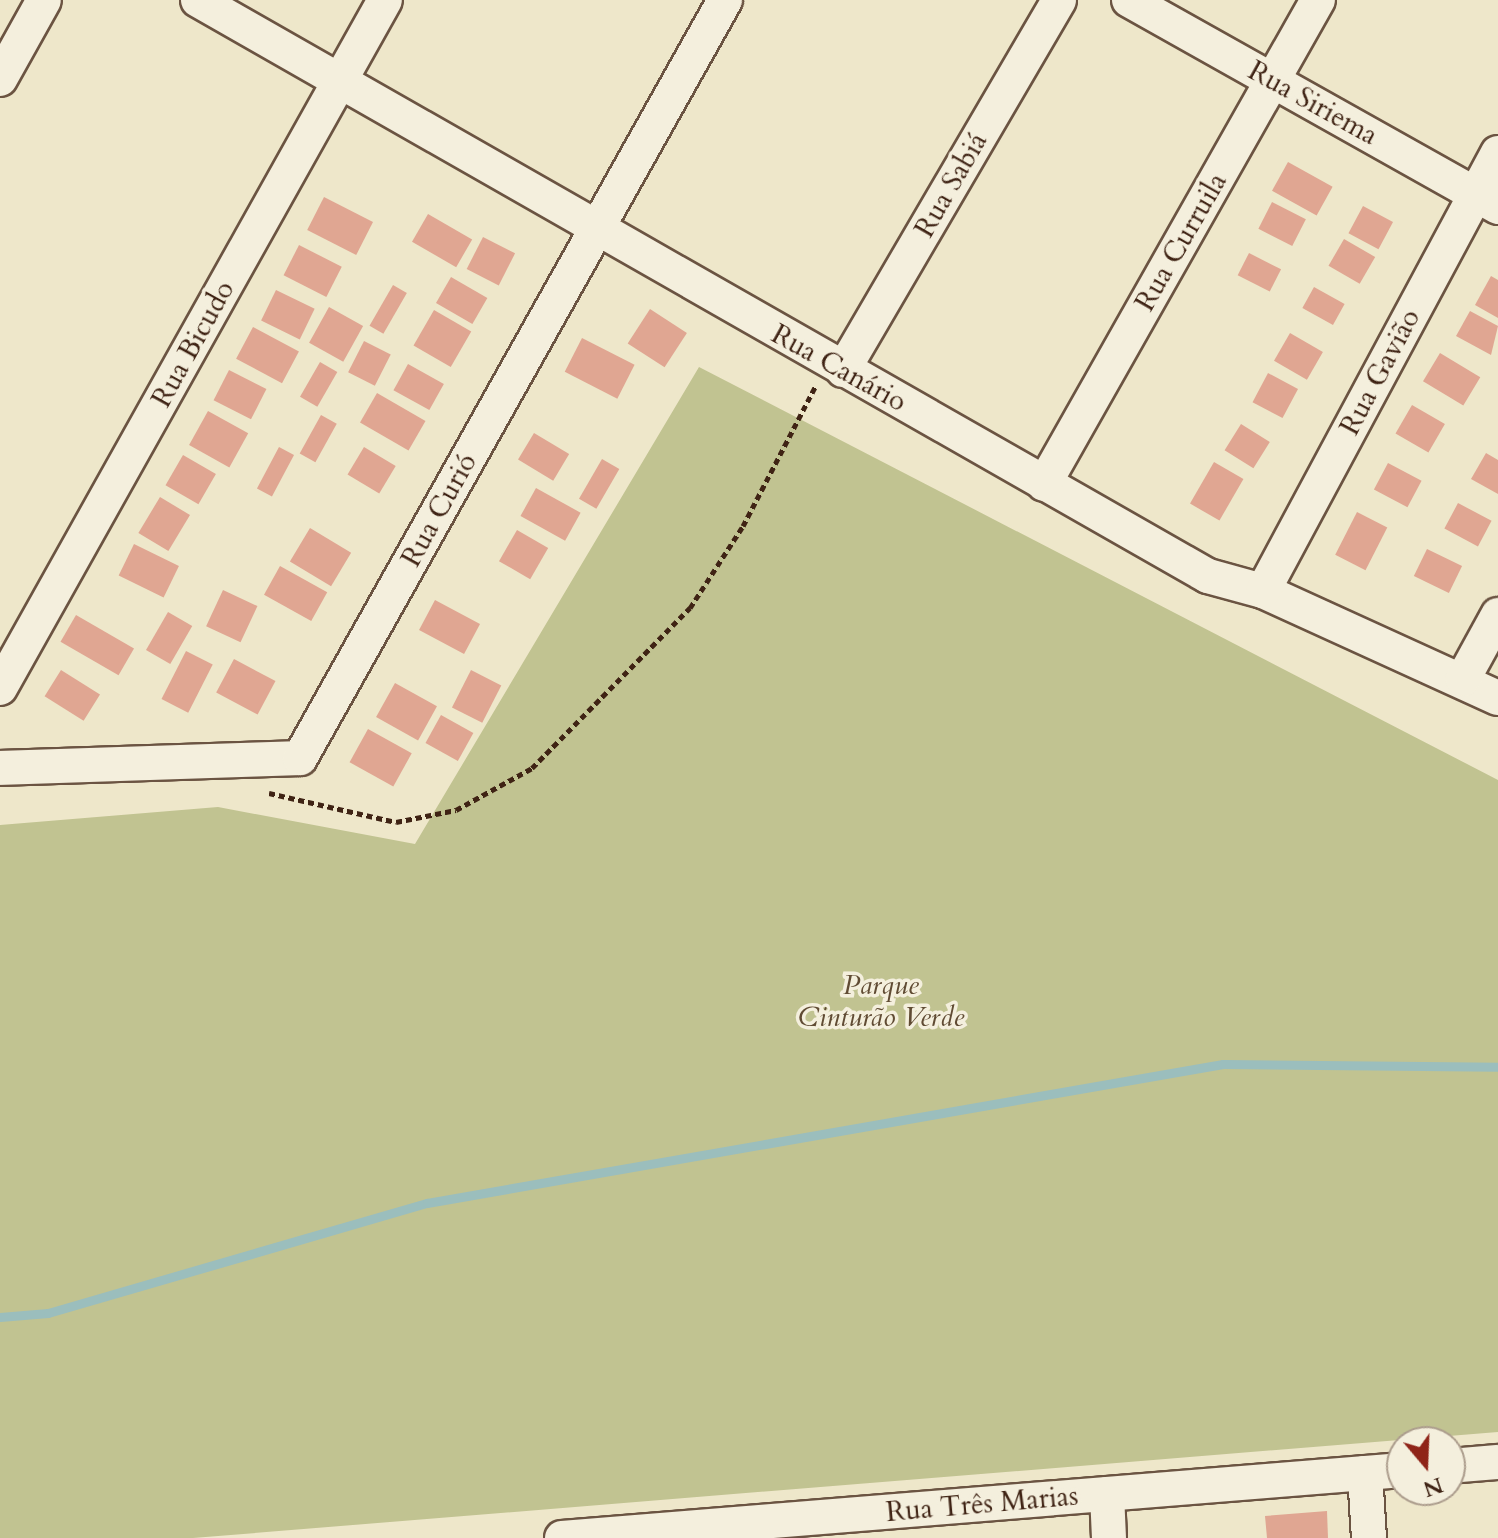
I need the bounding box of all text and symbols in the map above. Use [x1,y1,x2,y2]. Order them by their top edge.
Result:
street label: Rua Siriema [1242,54,1384,152]
street label: Rua Sabiá [908,127,994,243]
street label: Rua Curruila [1128,167,1234,317]
street label: Rua Bicudo [144,275,242,413]
street label: Rua Gavião [1333,303,1427,441]
street label: Rua Canário [766,317,912,419]
street label: Rua Curió [394,447,484,573]
park label: Parque Cinturão Verde [798,968,964,1034]
north arrow [1386,1426,1466,1506]
text: N [1419,1470,1447,1504]
street label: Rua Três Marias [885,1479,1079,1529]

